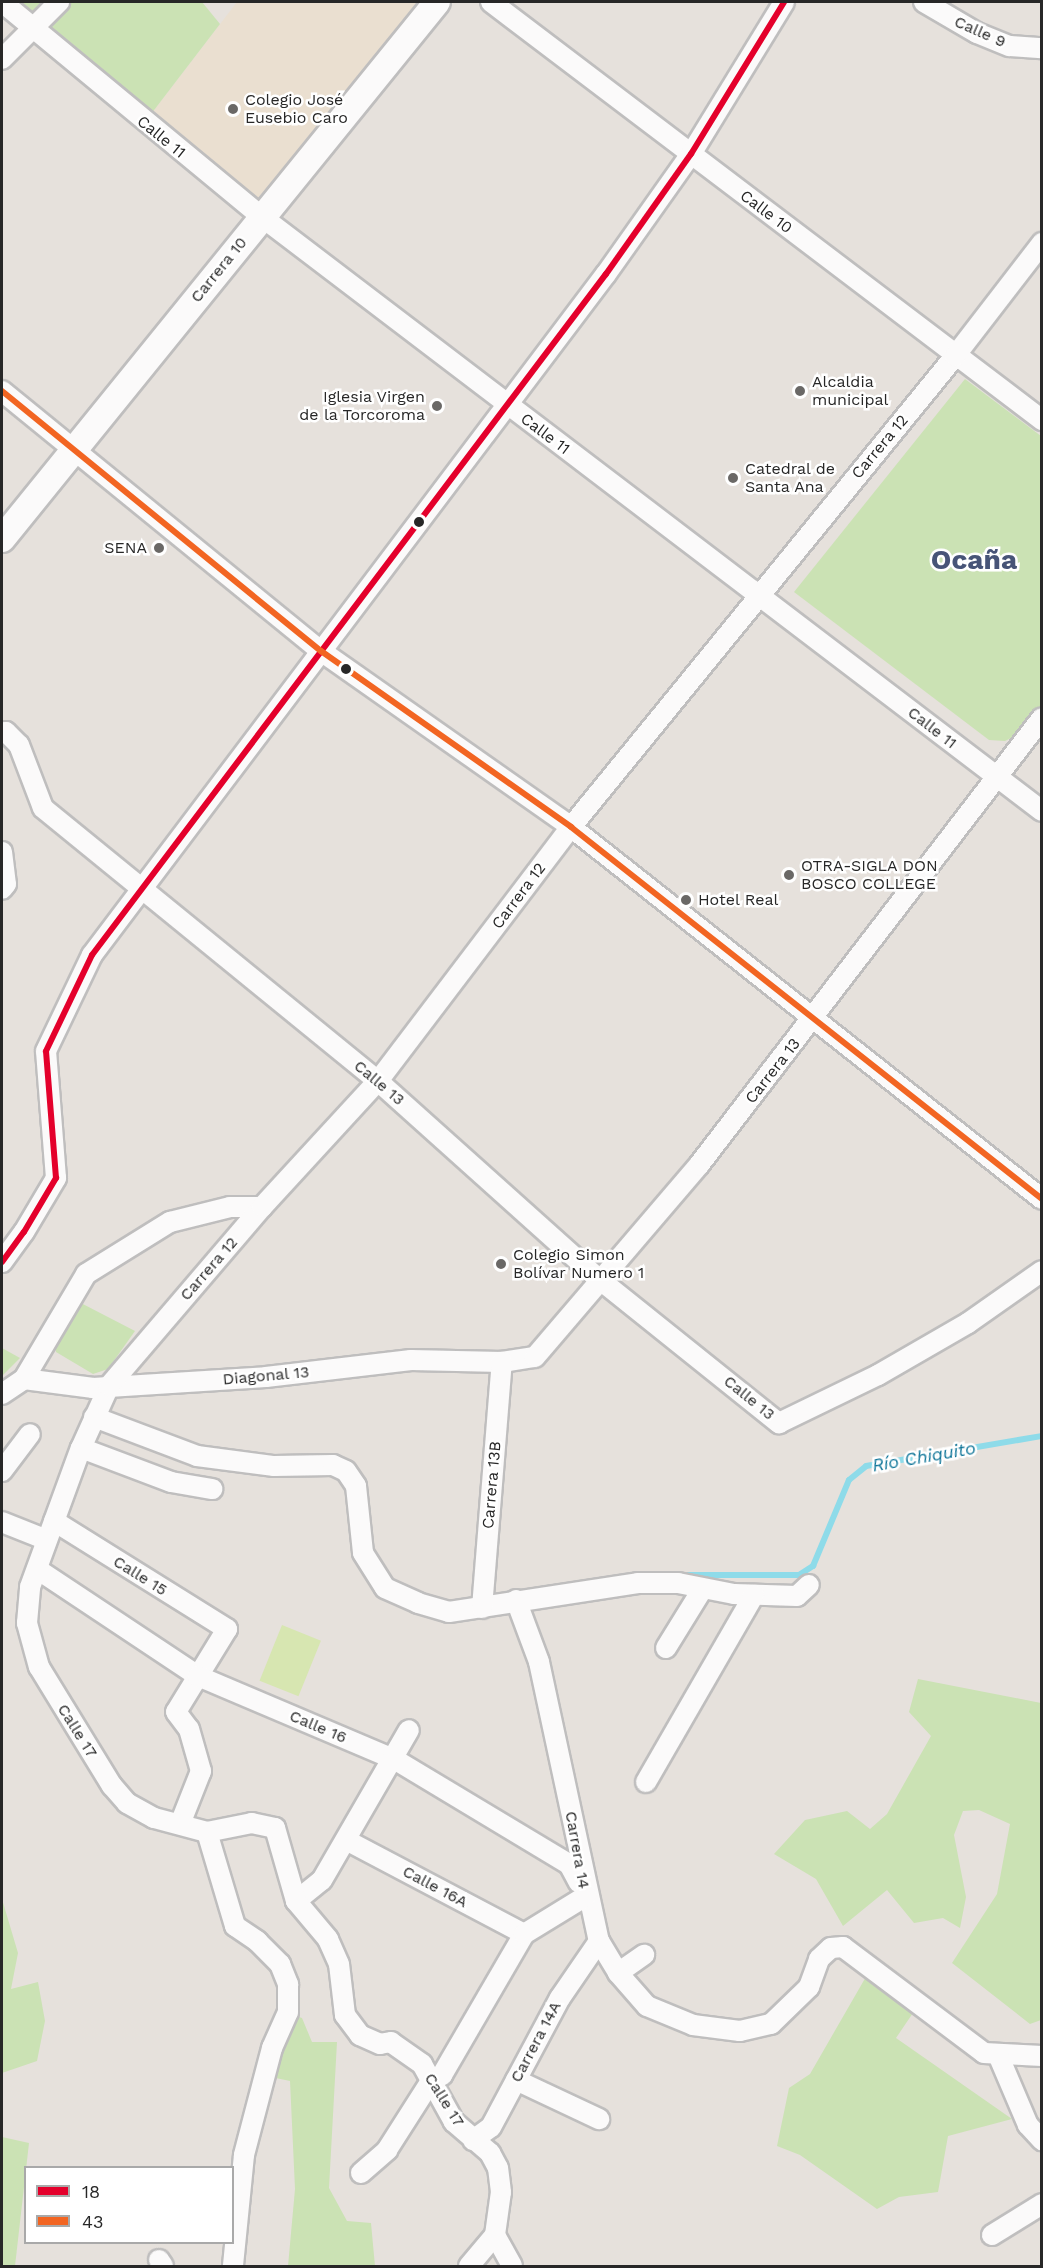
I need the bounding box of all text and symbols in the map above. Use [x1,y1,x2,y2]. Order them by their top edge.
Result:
street label: Calle 9 [951,12,1009,52]
place label: Colegio José Eusebio Caro [245,90,348,128]
marker: Colegio José Eusebio Caro [226,102,240,116]
street label: Calle 11 [133,112,189,162]
street label: Calle 10 [736,186,796,238]
street label: Carrera 10 [187,233,251,307]
place label: Alcaldia municipal [812,372,888,410]
marker: Alcaldia municipal [793,384,807,398]
place label: Iglesia Virgen de la Torcoroma [298,387,425,425]
marker: Iglesia Virgen de la Torcoroma [430,399,444,413]
street label: Calle 11 [516,409,574,459]
street label: Carrera 12 [847,411,913,483]
place label: Catedral de Santa Ana [745,459,836,497]
marker: Catedral de Santa Ana [726,471,740,485]
unlabelled marker [413,516,425,528]
place label: SENA [104,538,147,558]
marker: SENA [152,541,166,555]
district label: Ocaña [931,543,1017,577]
unlabelled marker [340,663,352,675]
street label: Calle 11 [904,703,960,753]
place label: OTRA-SIGLA DON BOSCO COLLEGE [801,856,938,894]
street label: Carrera 12 [488,859,550,933]
marker: OTRA-SIGLA DON BOSCO COLLEGE [782,868,796,882]
place label: Hotel Real [698,890,779,910]
marker: Hotel Real [679,893,693,907]
street label: Carrera 13 [741,1034,805,1108]
street label: Calle 13 [350,1056,408,1110]
street label: Carrera 12 [176,1233,242,1305]
place label: Colegio Simon Bolívar Numero 1 [513,1245,645,1283]
marker: Colegio Simon Bolívar Numero 1 [494,1257,508,1271]
street label: Diagonal 13 [221,1363,311,1389]
street label: Calle 13 [720,1372,778,1424]
water label: Río Chiquito [871,1437,977,1477]
street label: Carrera 13B [479,1440,505,1530]
street label: Calle 15 [109,1552,171,1600]
street label: Calle 17 [53,1701,101,1761]
street label: Calle 16 [286,1706,350,1748]
street label: Carrera 14 [561,1809,593,1891]
street label: Calle 16A [399,1862,471,1912]
street label: Carrera 14A [507,1998,565,2086]
street label: Calle 17 [420,2070,468,2130]
legend [24,2166,234,2244]
text: 18 [82,2181,100,2202]
text: 43 [82,2211,104,2232]

